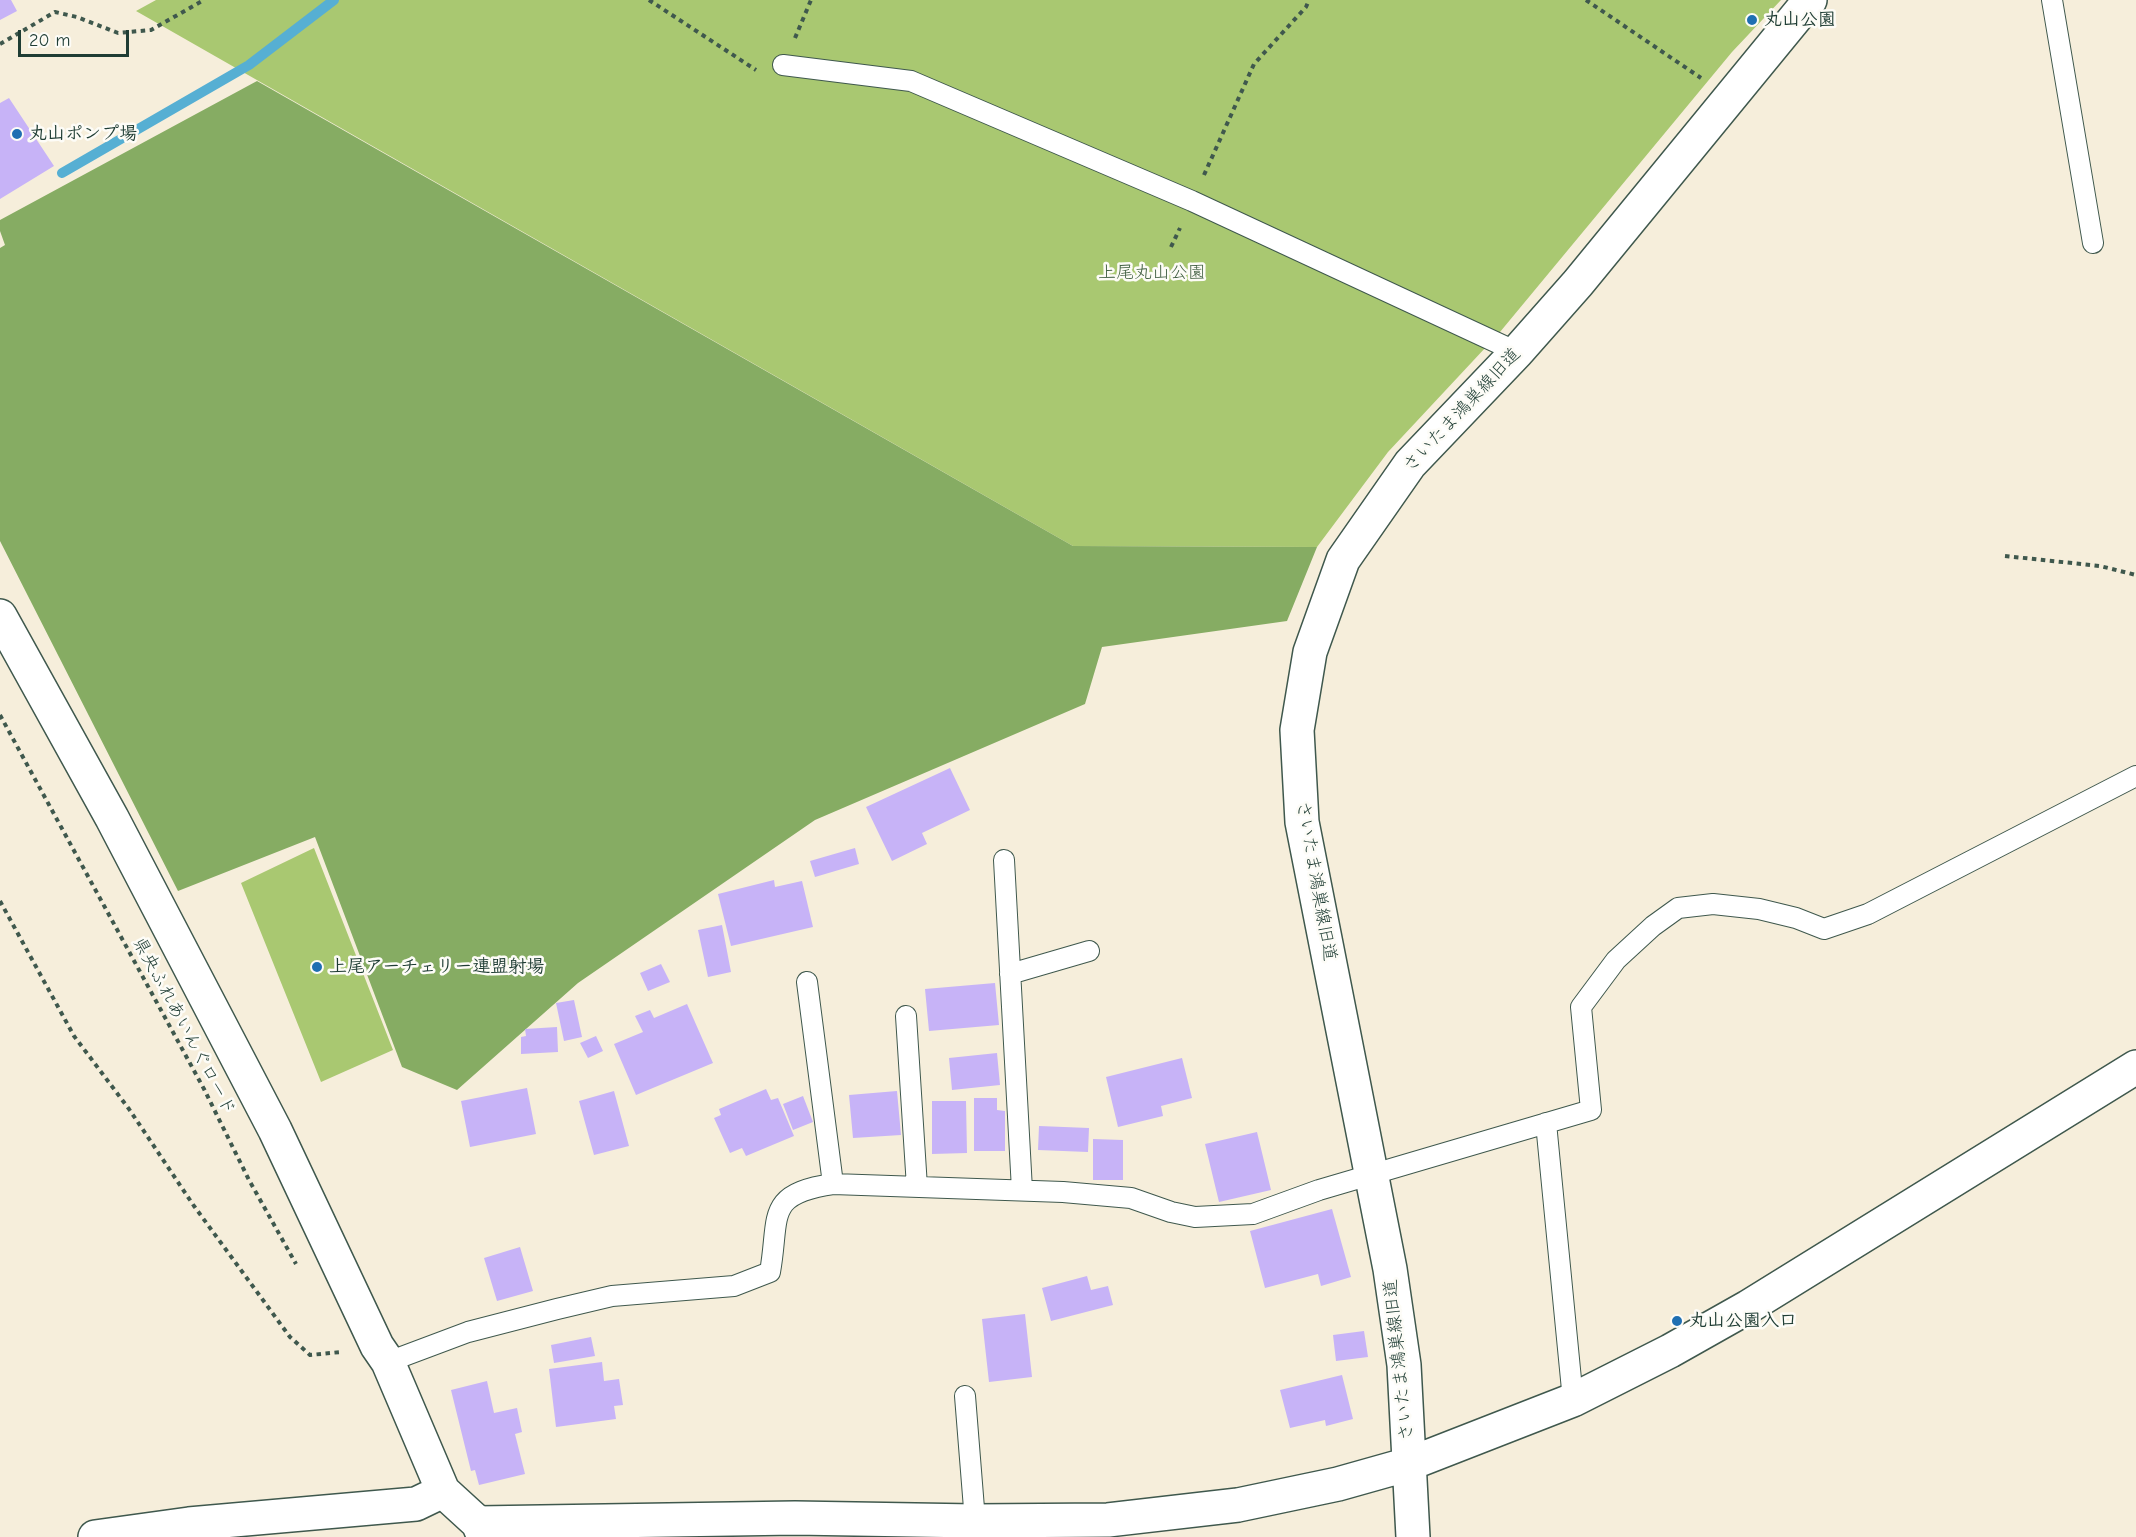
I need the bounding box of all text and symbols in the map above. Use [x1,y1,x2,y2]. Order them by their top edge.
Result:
place label: 丸山公園 [1764,9,1836,31]
marker: 丸山公園 [1745,13,1759,27]
scale bar [21,18,132,56]
text: 20 m [29,30,70,51]
place label: 丸山ポンプ場 [29,123,137,145]
marker: 丸山ポンプ場 [10,127,24,141]
park label: 上尾丸山公園 [1098,262,1206,284]
street label: さいたま鴻巣線旧道 [1399,343,1525,477]
street label: さいたま鴻巣線旧道 [1291,799,1341,963]
street label: 県央ふれあいんぐロード [128,934,240,1118]
place label: 上尾アーチェリー連盟射場 [329,956,544,978]
marker: 上尾アーチェリー連盟射場 [310,960,324,974]
street label: さいたま鴻巣線旧道 [1380,1278,1418,1442]
place label: 丸山公園入口 [1689,1310,1797,1332]
marker: 丸山公園入口 [1670,1314,1684,1328]

